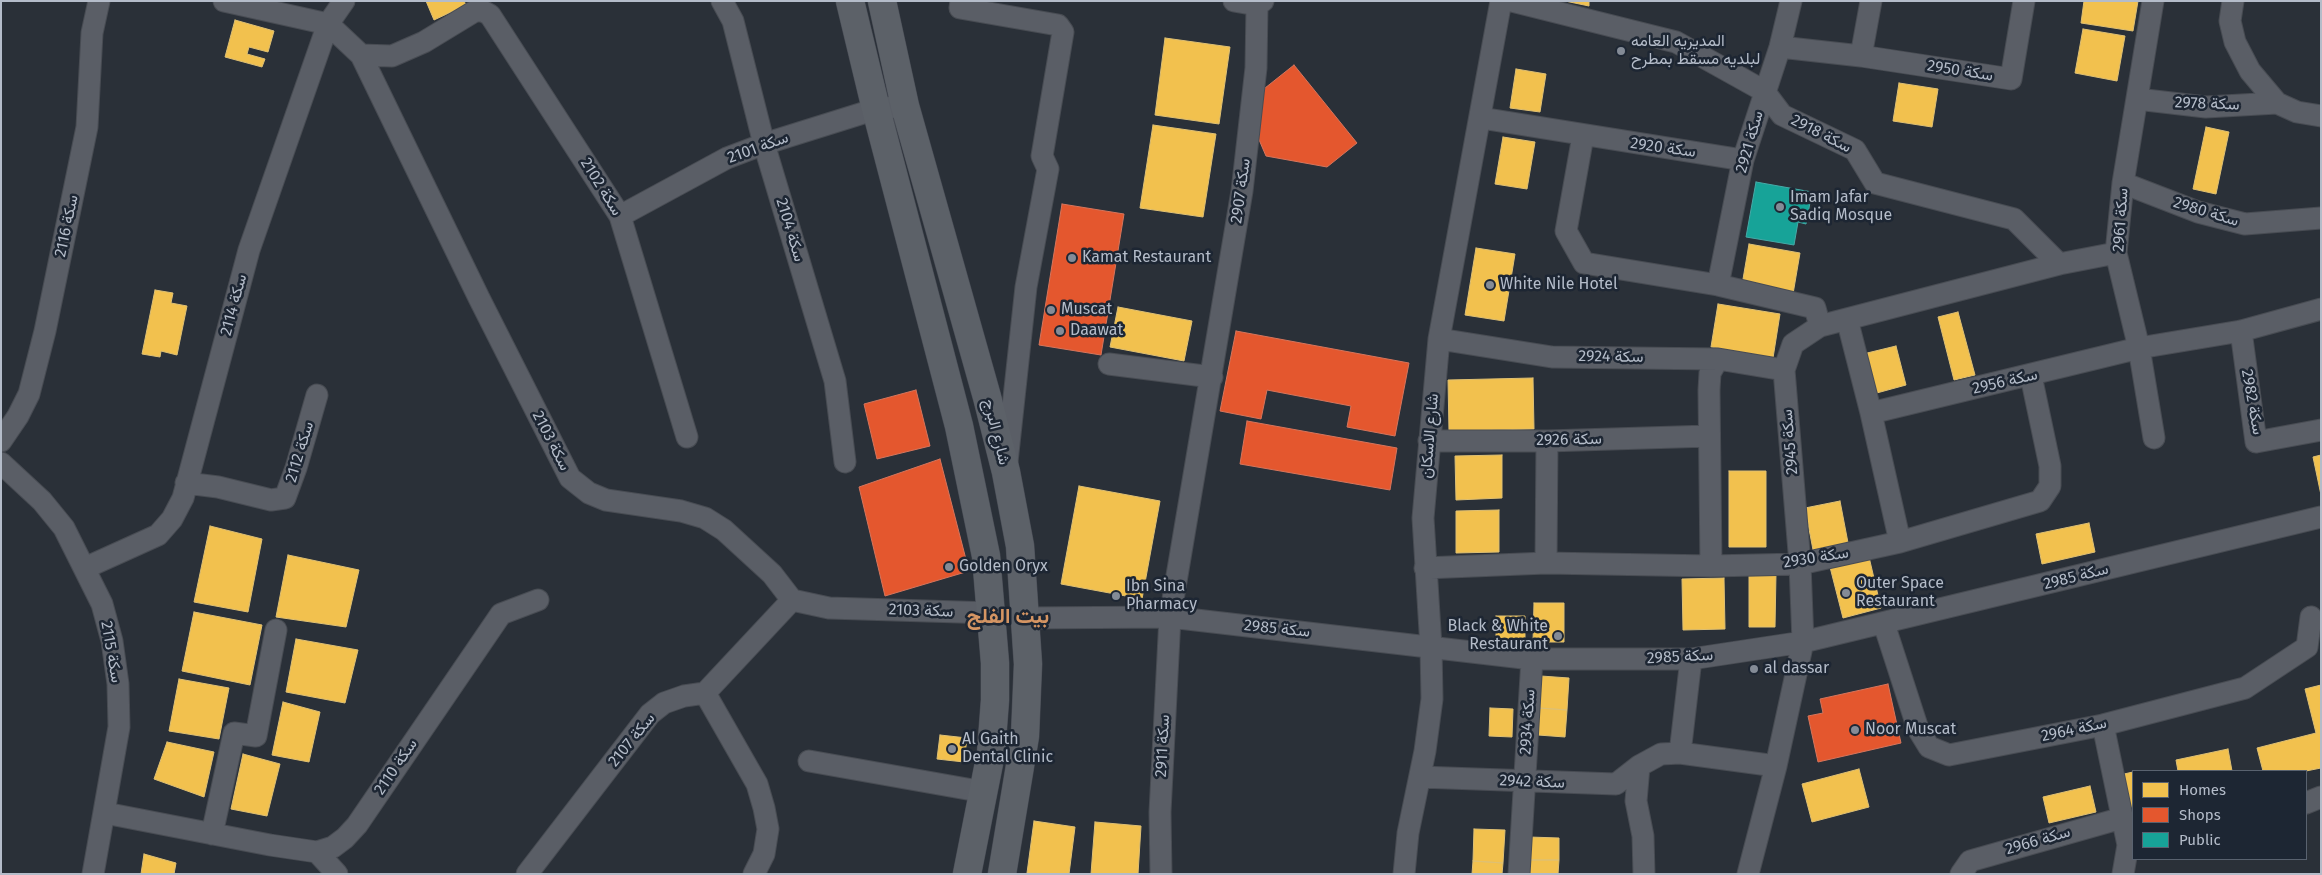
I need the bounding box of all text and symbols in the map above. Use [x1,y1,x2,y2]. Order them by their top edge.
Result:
place label: المديريه العامه لبلديه مسقط بمطرح [1631,32,1760,70]
marker: المديريه العامه لبلديه مسقط بمطرح [1615,45,1627,57]
street label: سكة 2950 [1926,56,1994,86]
street label: سكة 2978 [2174,93,2240,115]
street label: سكة 2921 [1732,109,1768,175]
street label: سكة 2918 [1788,111,1854,157]
street label: سكة 2101 [725,128,791,168]
street label: سكة 2920 [1629,134,1697,162]
street label: سكة 2102 [576,155,626,219]
street label: سكة 2907 [1227,157,1255,225]
street label: سكة 2961 [2109,187,2133,253]
place label: Imam Jafar Sadiq Mosque [1790,188,1892,226]
street label: سكة 2116 [51,193,83,259]
street label: سكة 2980 [2171,193,2241,231]
street label: سكة 2104 [771,196,809,264]
marker: Imam Jafar Sadiq Mosque [1774,201,1786,213]
place label: Kamat Restaurant [1082,248,1211,268]
marker: Kamat Restaurant [1066,252,1078,264]
street label: سكة 2114 [217,272,251,338]
place label: White Nile Hotel [1500,275,1618,295]
marker: White Nile Hotel [1484,279,1496,291]
place label: Muscat [1061,300,1112,320]
marker: Muscat [1045,304,1057,316]
place label: Daawat [1070,321,1123,341]
marker: Daawat [1054,325,1066,337]
street label: سكة 2924 [1578,347,1644,367]
street label: سكة 2956 [1971,365,2039,399]
street label: سكة 2982 [2237,368,2267,436]
street label: شارع الاسكان [1417,393,1443,479]
street label: شارع البرج [979,397,1013,467]
street label: سكة 2103 [528,408,574,474]
street label: سكة 2945 [1778,408,1802,476]
street label: سكة 2112 [282,419,318,485]
street label: سكة 2926 [1536,430,1602,450]
street label: سكة 2930 [1782,543,1850,573]
place label: Golden Oryx [959,557,1048,577]
street label: سكة 2985 [2042,560,2110,594]
marker: Golden Oryx [943,561,955,573]
place label: Outer Space Restaurant [1856,574,1944,612]
place label: Ibn Sina Pharmacy [1126,577,1197,615]
marker: Outer Space Restaurant [1840,587,1852,599]
marker: Ibn Sina Pharmacy [1110,590,1122,602]
street label: سكة 2103 [888,600,954,622]
district label: بيت الفلج [967,604,1049,630]
street label: سكة 2985 [1243,616,1311,642]
place label: Black & White Restaurant [1448,617,1548,655]
street label: سكة 2115 [96,620,126,684]
marker: Black & White Restaurant [1552,630,1564,642]
street label: سكة 2985 [1646,646,1714,668]
place label: al dassar [1764,659,1829,679]
marker: al dassar [1748,663,1760,675]
street label: سكة 2934 [1516,689,1540,755]
street label: سكة 2107 [605,709,659,771]
street label: سكة 2911 [1152,714,1174,778]
street label: سكة 2964 [2039,714,2109,746]
place label: Noor Muscat [1865,720,1956,740]
marker: Noor Muscat [1849,724,1861,736]
place label: Al Gaith Dental Clinic [962,730,1053,768]
street label: سكة 2110 [370,735,422,799]
marker: Al Gaith Dental Clinic [946,743,958,755]
legend [2132,770,2307,860]
street label: سكة 2942 [1499,771,1565,793]
text: Homes [2179,781,2226,799]
text: Shops [2179,806,2221,824]
street label: سكة 2966 [2003,823,2073,859]
text: Public [2179,831,2221,849]

